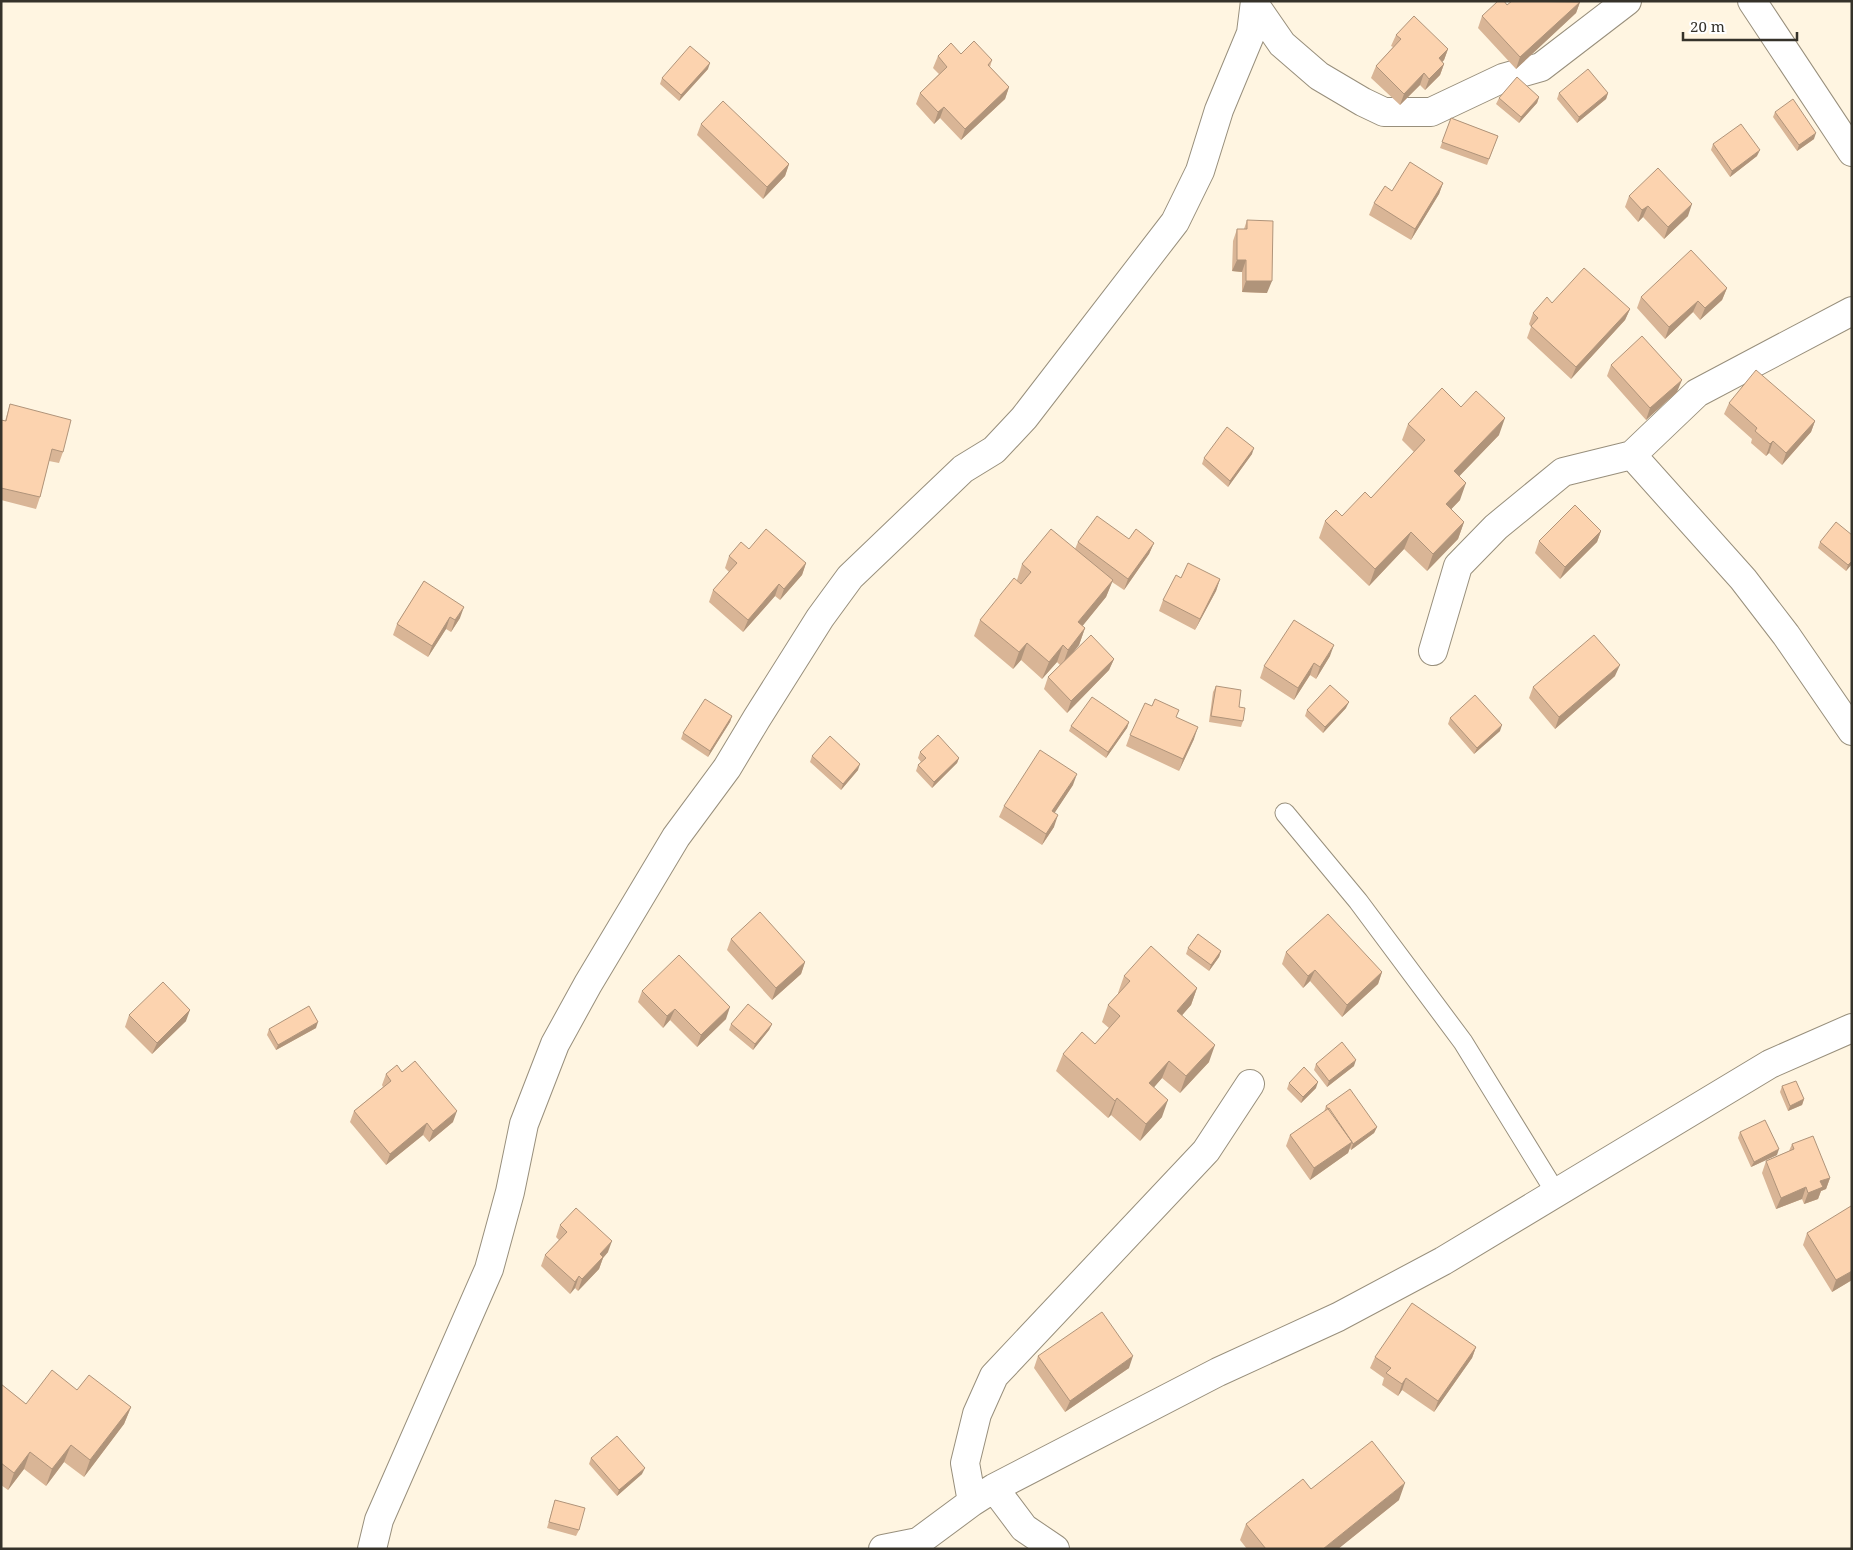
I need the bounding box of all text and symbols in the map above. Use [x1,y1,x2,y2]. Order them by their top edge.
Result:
scale bar [1683,10,1797,42]
text: 20 m [1690,16,1725,36]

